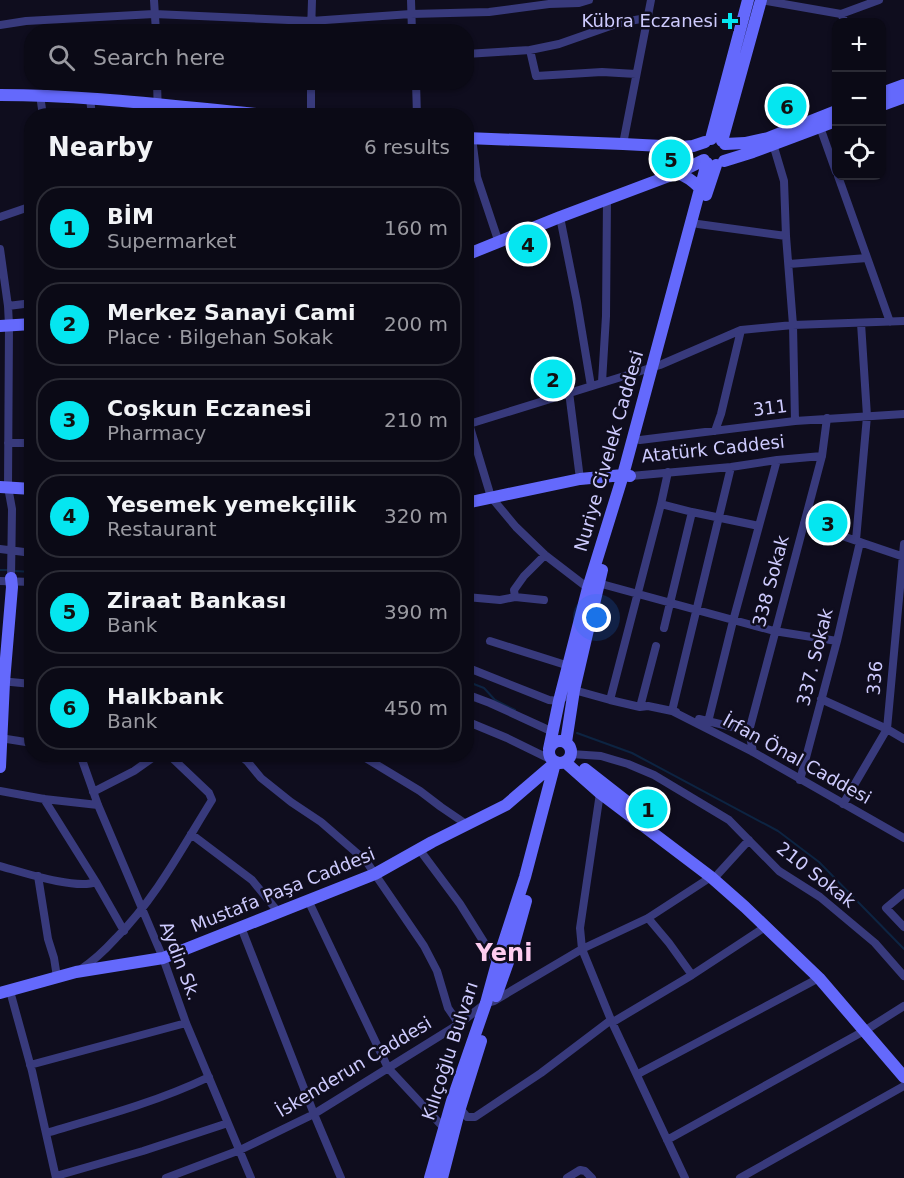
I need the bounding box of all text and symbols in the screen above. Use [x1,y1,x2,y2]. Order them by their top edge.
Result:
place label: Kübra Eczanesi [581,10,718,31]
marker: Kübra Eczanesi [723,14,737,28]
map controls [832,18,886,180]
button: + [832,18,886,72]
search box [24,24,474,90]
icon: search [45,41,78,74]
text: Search here [93,45,225,70]
button: − [832,72,886,126]
pin: 6 [768,84,806,128]
button: locate [832,126,886,180]
text: Nearby [48,132,153,162]
text: 6 results [364,135,450,159]
pin: 5 [652,136,690,182]
text: BİM [107,204,154,229]
text: 1 [63,216,76,240]
text: 160 m [384,216,448,240]
pin: 4 [508,222,548,266]
text: Supermarket [107,229,236,253]
text: Merkez Sanayi Cami [107,300,356,325]
text: 2 [63,312,76,336]
text: 200 m [384,312,448,336]
text: Place · Bilgehan Sokak [107,325,333,349]
street label: Nuriye Civelek Caddesi [570,348,647,554]
pin: 2 [534,356,572,401]
street label: 311 [752,395,788,420]
text: Coşkun Eczanesi [107,396,312,421]
text: 3 [63,408,76,432]
text: 210 m [384,408,448,432]
text: Pharmacy [107,421,206,445]
street label: Atatürk Caddesi [640,431,786,466]
text: Yesemek yemekçilik [107,492,356,517]
pin: 3 [808,500,848,546]
text: 4 [63,504,76,528]
text: 320 m [384,504,448,528]
text: Restaurant [107,517,217,541]
street label: 338 Sokak [748,532,793,629]
text: Ziraat Bankası [107,588,287,613]
text: 5 [63,600,76,624]
text: 390 m [384,600,448,624]
your location [582,603,611,632]
street label: 337. Sokak [792,605,837,708]
text: Bank [107,613,157,637]
street label: 336 [863,660,886,696]
text: Halkbank [107,684,223,709]
text: 6 [63,696,76,720]
text: 450 m [384,696,448,720]
text: Bank [107,709,157,733]
street label: İrfan Önal Caddesi [719,709,875,808]
pin: 1 [628,786,668,832]
street label: 210 Sokak [773,837,860,912]
street label: Mustafa Paşa Caddesi [188,843,378,936]
street label: Aydin Sk. [156,918,205,1003]
district label: Yeni [475,939,532,967]
street label: Kılıçoğlu Bulvarı [417,979,482,1123]
street label: İskenderun Caddesi [272,1012,435,1121]

